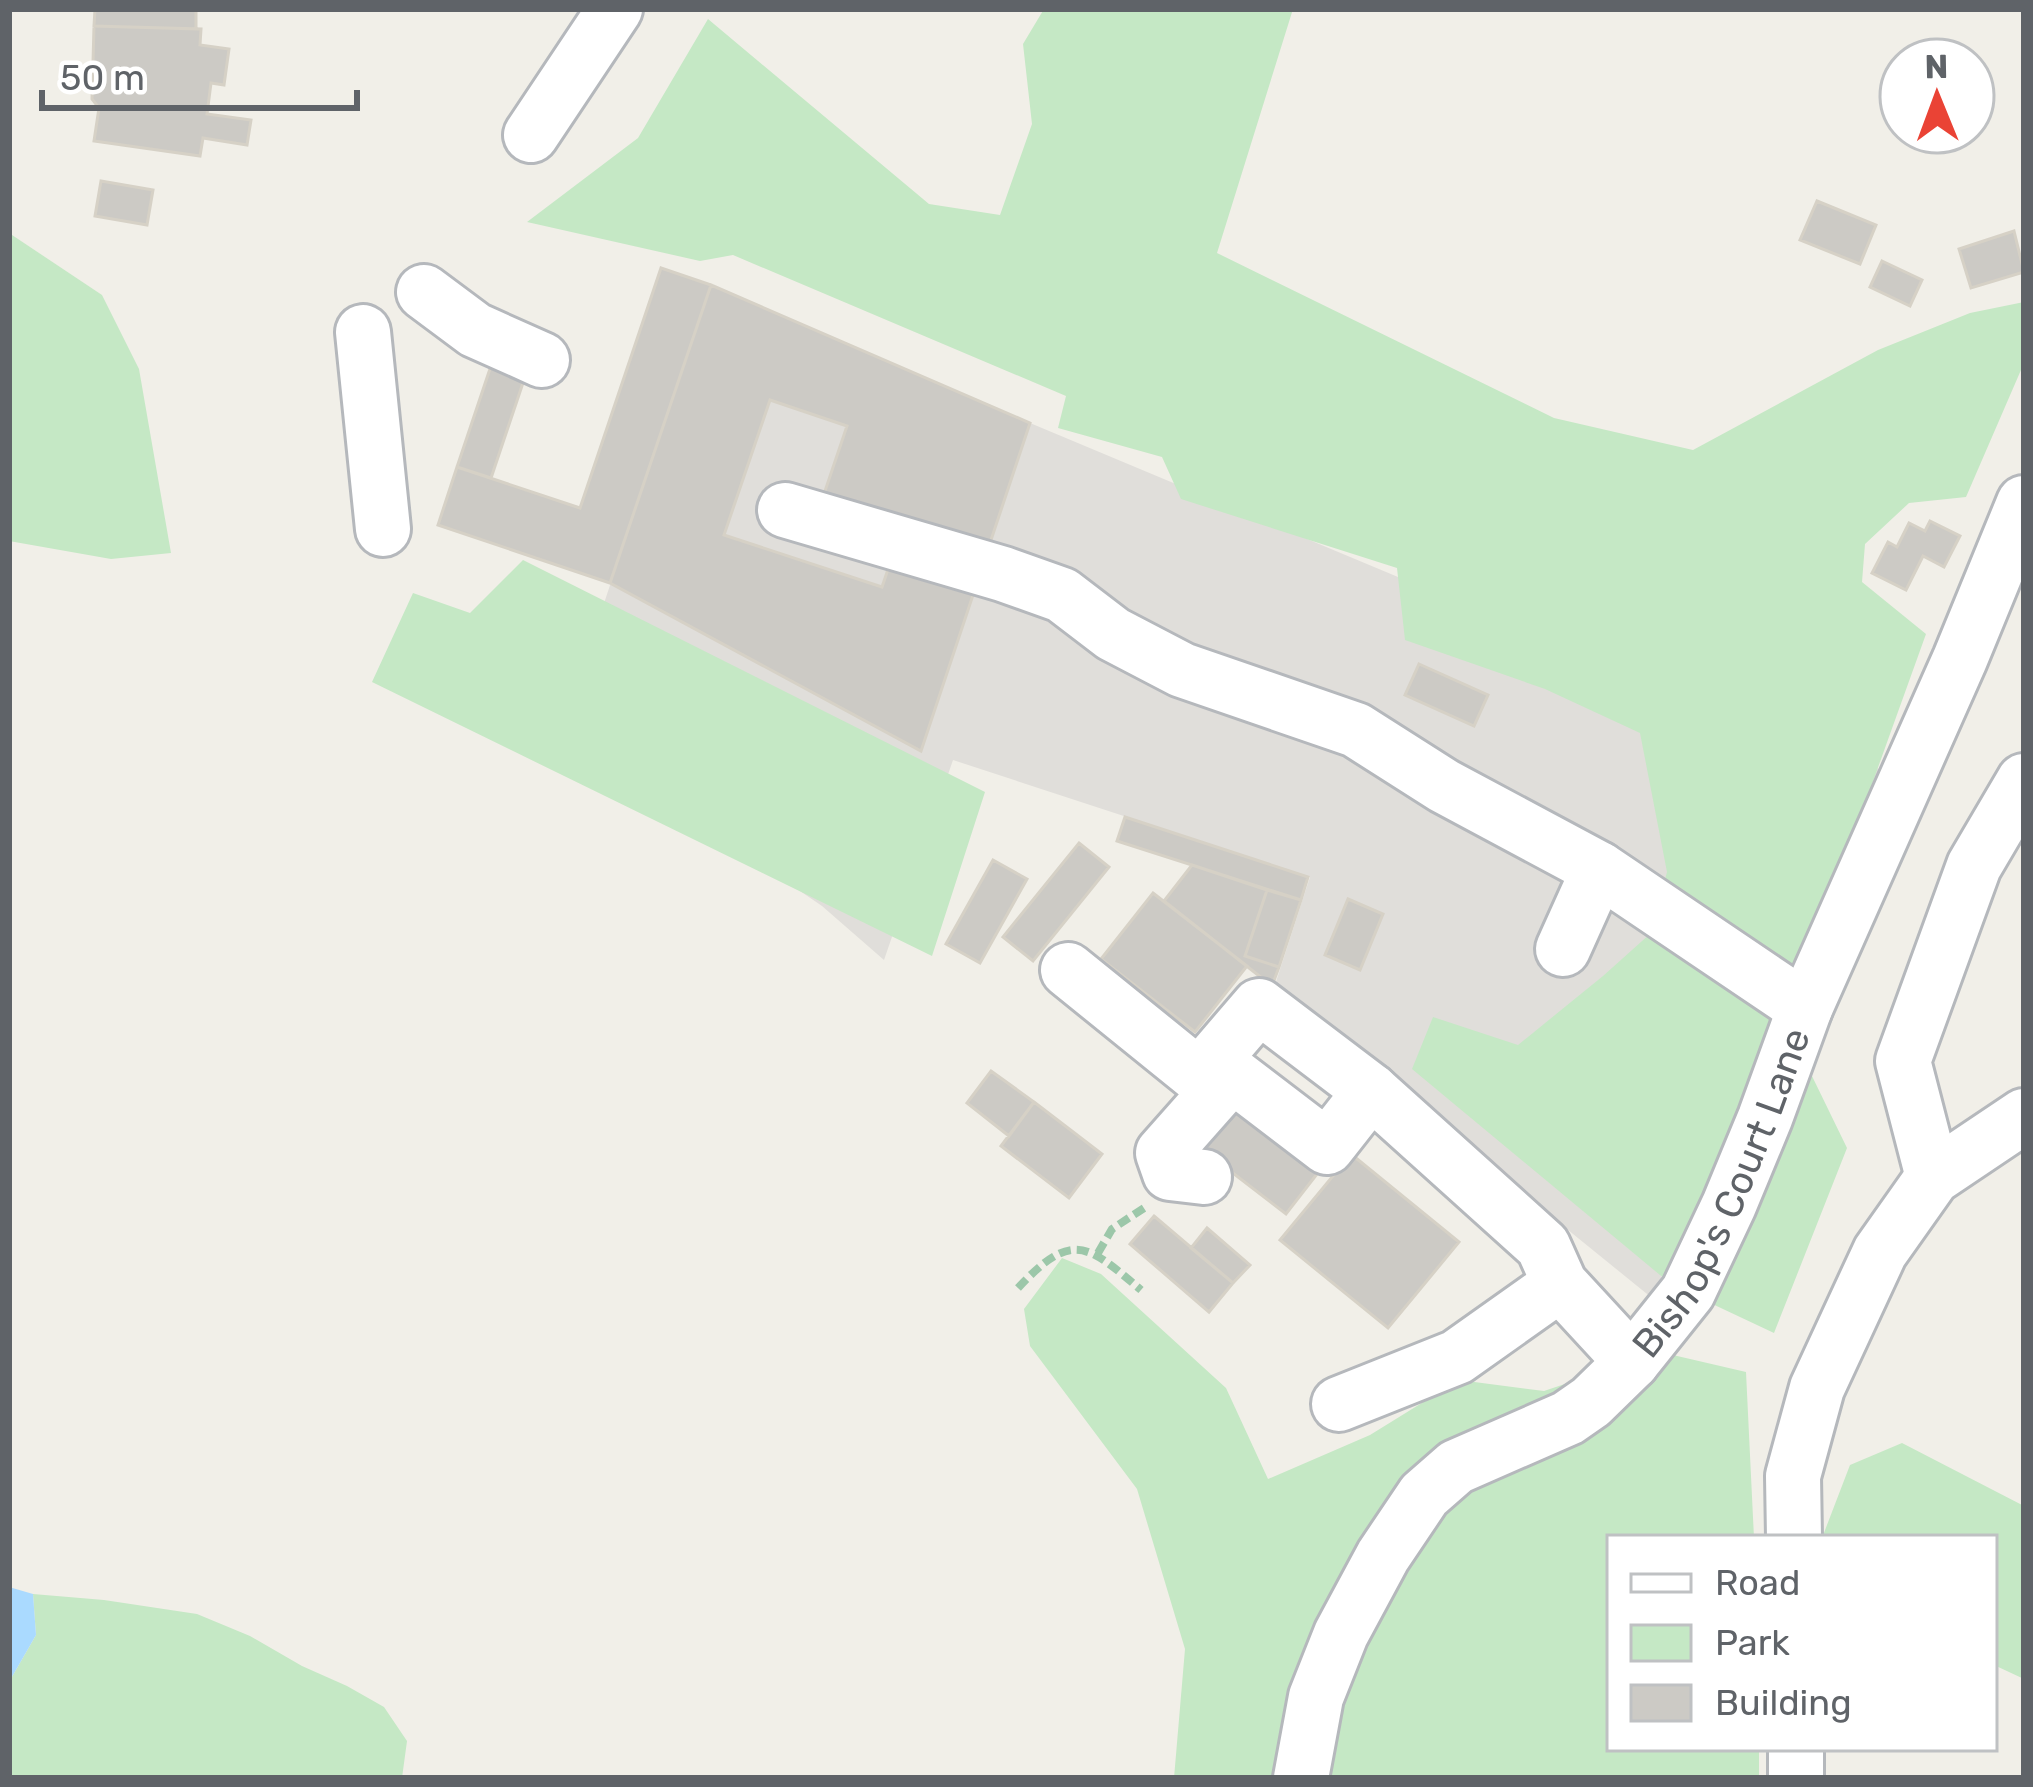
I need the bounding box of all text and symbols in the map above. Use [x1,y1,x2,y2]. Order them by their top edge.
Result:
scale bar [42,36,357,110]
north arrow [1877,36,1997,156]
text: N [1924,47,1949,86]
text: 50 m [60,56,145,99]
street label: Bishop's Court Lane [1623,1022,1820,1367]
legend [1607,1535,1997,1751]
text: Road [1715,1561,1800,1604]
text: Park [1715,1621,1790,1664]
text: Building [1715,1681,1852,1724]

